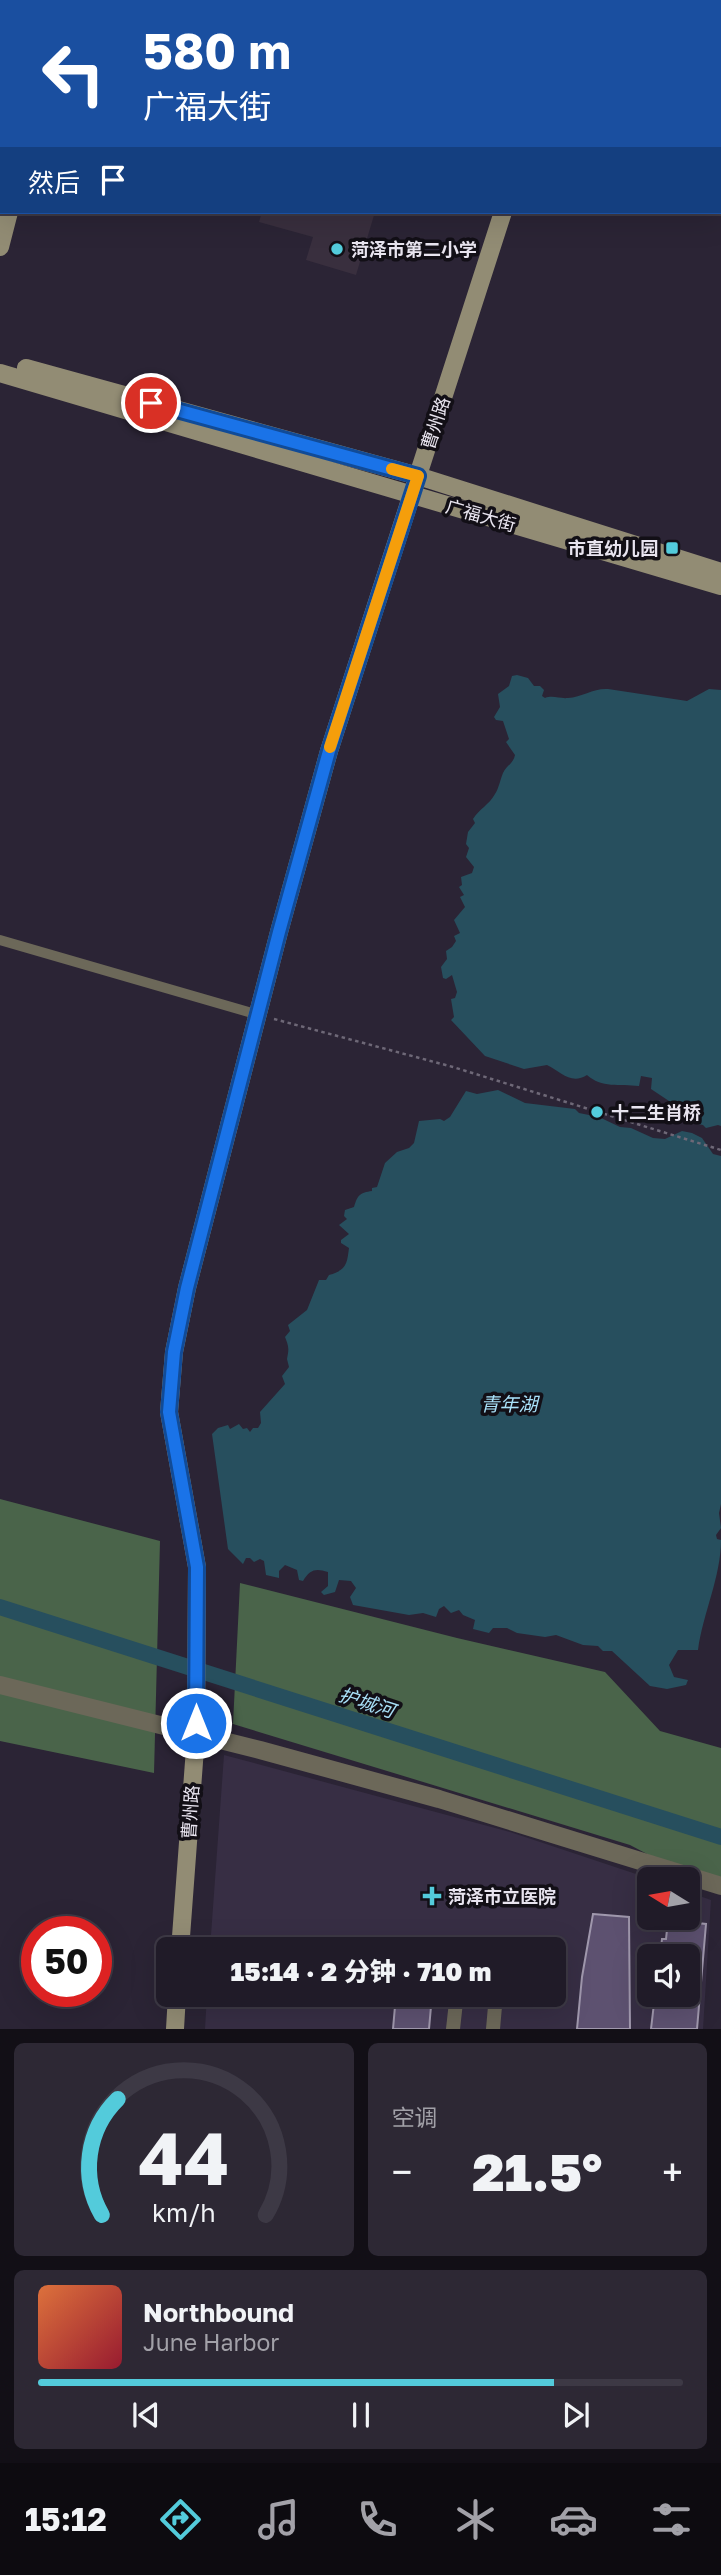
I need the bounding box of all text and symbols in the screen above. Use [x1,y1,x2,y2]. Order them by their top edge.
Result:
text: 580 m [143,21,291,80]
icon: left [28,28,119,119]
text: 广福大街 [143,87,271,125]
icon: arrive [94,161,132,199]
text: 然后 [28,167,80,198]
place label: 菏泽市第二小学 [351,238,477,260]
marker: 菏泽市第二小学 [329,241,345,257]
pin [121,373,181,433]
icon: arrive [132,384,170,422]
street label: 曹州路 [416,394,454,452]
street label: 广福大街 [443,495,519,535]
place label: 市直幼儿园 [568,537,658,559]
marker: 市直幼儿园 [664,540,680,556]
place label: 十二生肖桥 [611,1101,701,1123]
marker: 十二生肖桥 [589,1104,605,1120]
water label: 青年湖 [480,1392,540,1415]
water label: 护城河 [336,1682,401,1723]
position arrow [159,1686,233,1760]
street label: 曹州路 [177,1784,203,1840]
north arrow [637,1867,700,1930]
map controls [637,1867,700,2007]
place label: 菏泽市立医院 [448,1885,556,1907]
marker: 菏泽市立医院 [422,1886,442,1906]
speed limit sign: 50 [21,1916,112,2007]
button: sound [637,1944,700,2007]
text: 15:14 · 2 分钟 · 710 m [231,1956,491,1987]
text: 空调 [392,2103,438,2131]
text: 44 [138,2115,229,2202]
text: 21.5° [472,2140,602,2202]
text: − [392,2149,412,2194]
text: + [662,2149,683,2194]
text: km/h [152,2197,216,2228]
text: Northbound [143,2297,294,2328]
text: June Harbor [143,2328,279,2356]
icon: previous [127,2396,165,2434]
icon: pause [342,2396,380,2434]
icon: next [557,2396,595,2434]
icon: directions [156,2495,205,2544]
icon: music [254,2495,303,2544]
icon: phone [353,2495,402,2544]
icon: climate [451,2495,500,2544]
icon: car [549,2495,598,2544]
icon: filters [647,2495,696,2544]
text: 15:12 [25,2500,107,2538]

